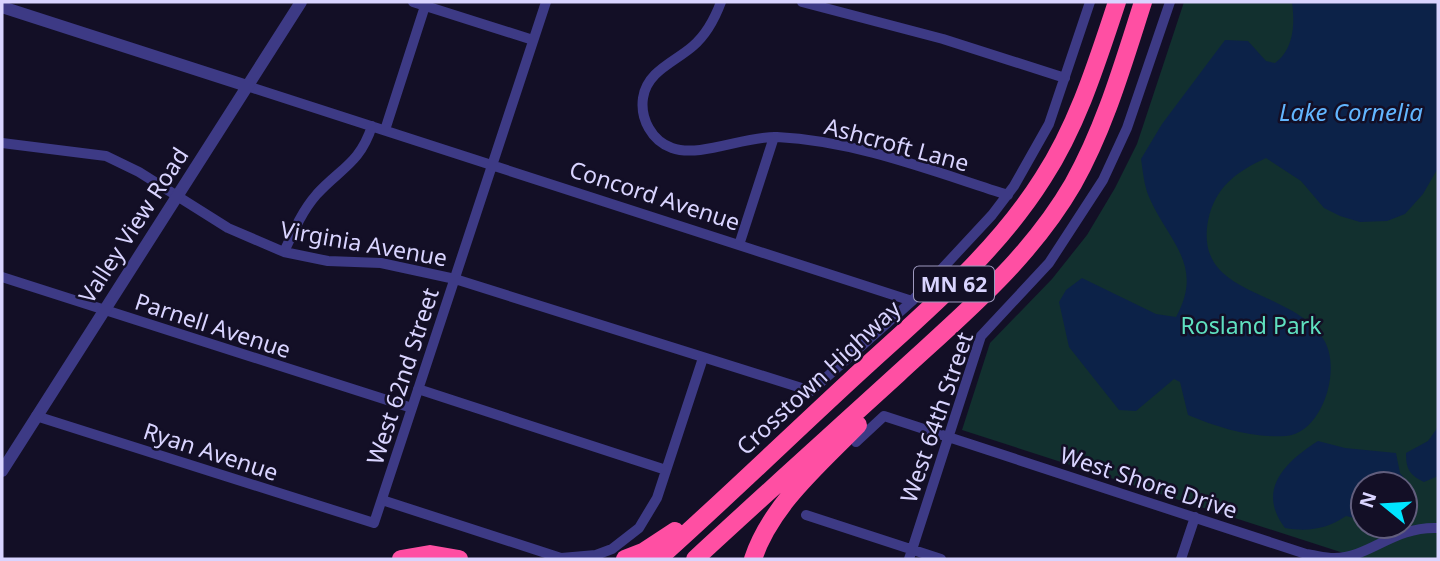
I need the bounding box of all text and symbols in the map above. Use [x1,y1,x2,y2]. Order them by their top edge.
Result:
water label: Lake Cornelia [1279,95,1423,128]
street label: Ashcroft Lane [821,109,973,179]
street label: Valley View Road [71,141,195,309]
street label: Concord Avenue [566,152,744,238]
street label: Virginia Avenue [278,213,450,273]
road number: MN 62 [914,266,994,302]
street label: West 62nd Street [358,284,446,468]
street label: Parnell Avenue [131,285,295,365]
street label: Crosstown Highway [729,292,907,462]
park label: Rosland Park [1180,309,1322,341]
street label: West 64th Street [892,328,980,506]
street label: Ryan Avenue [140,414,282,488]
street label: West Shore Drive [1056,438,1242,526]
north arrow [1349,470,1419,540]
text: N [1353,488,1383,511]

